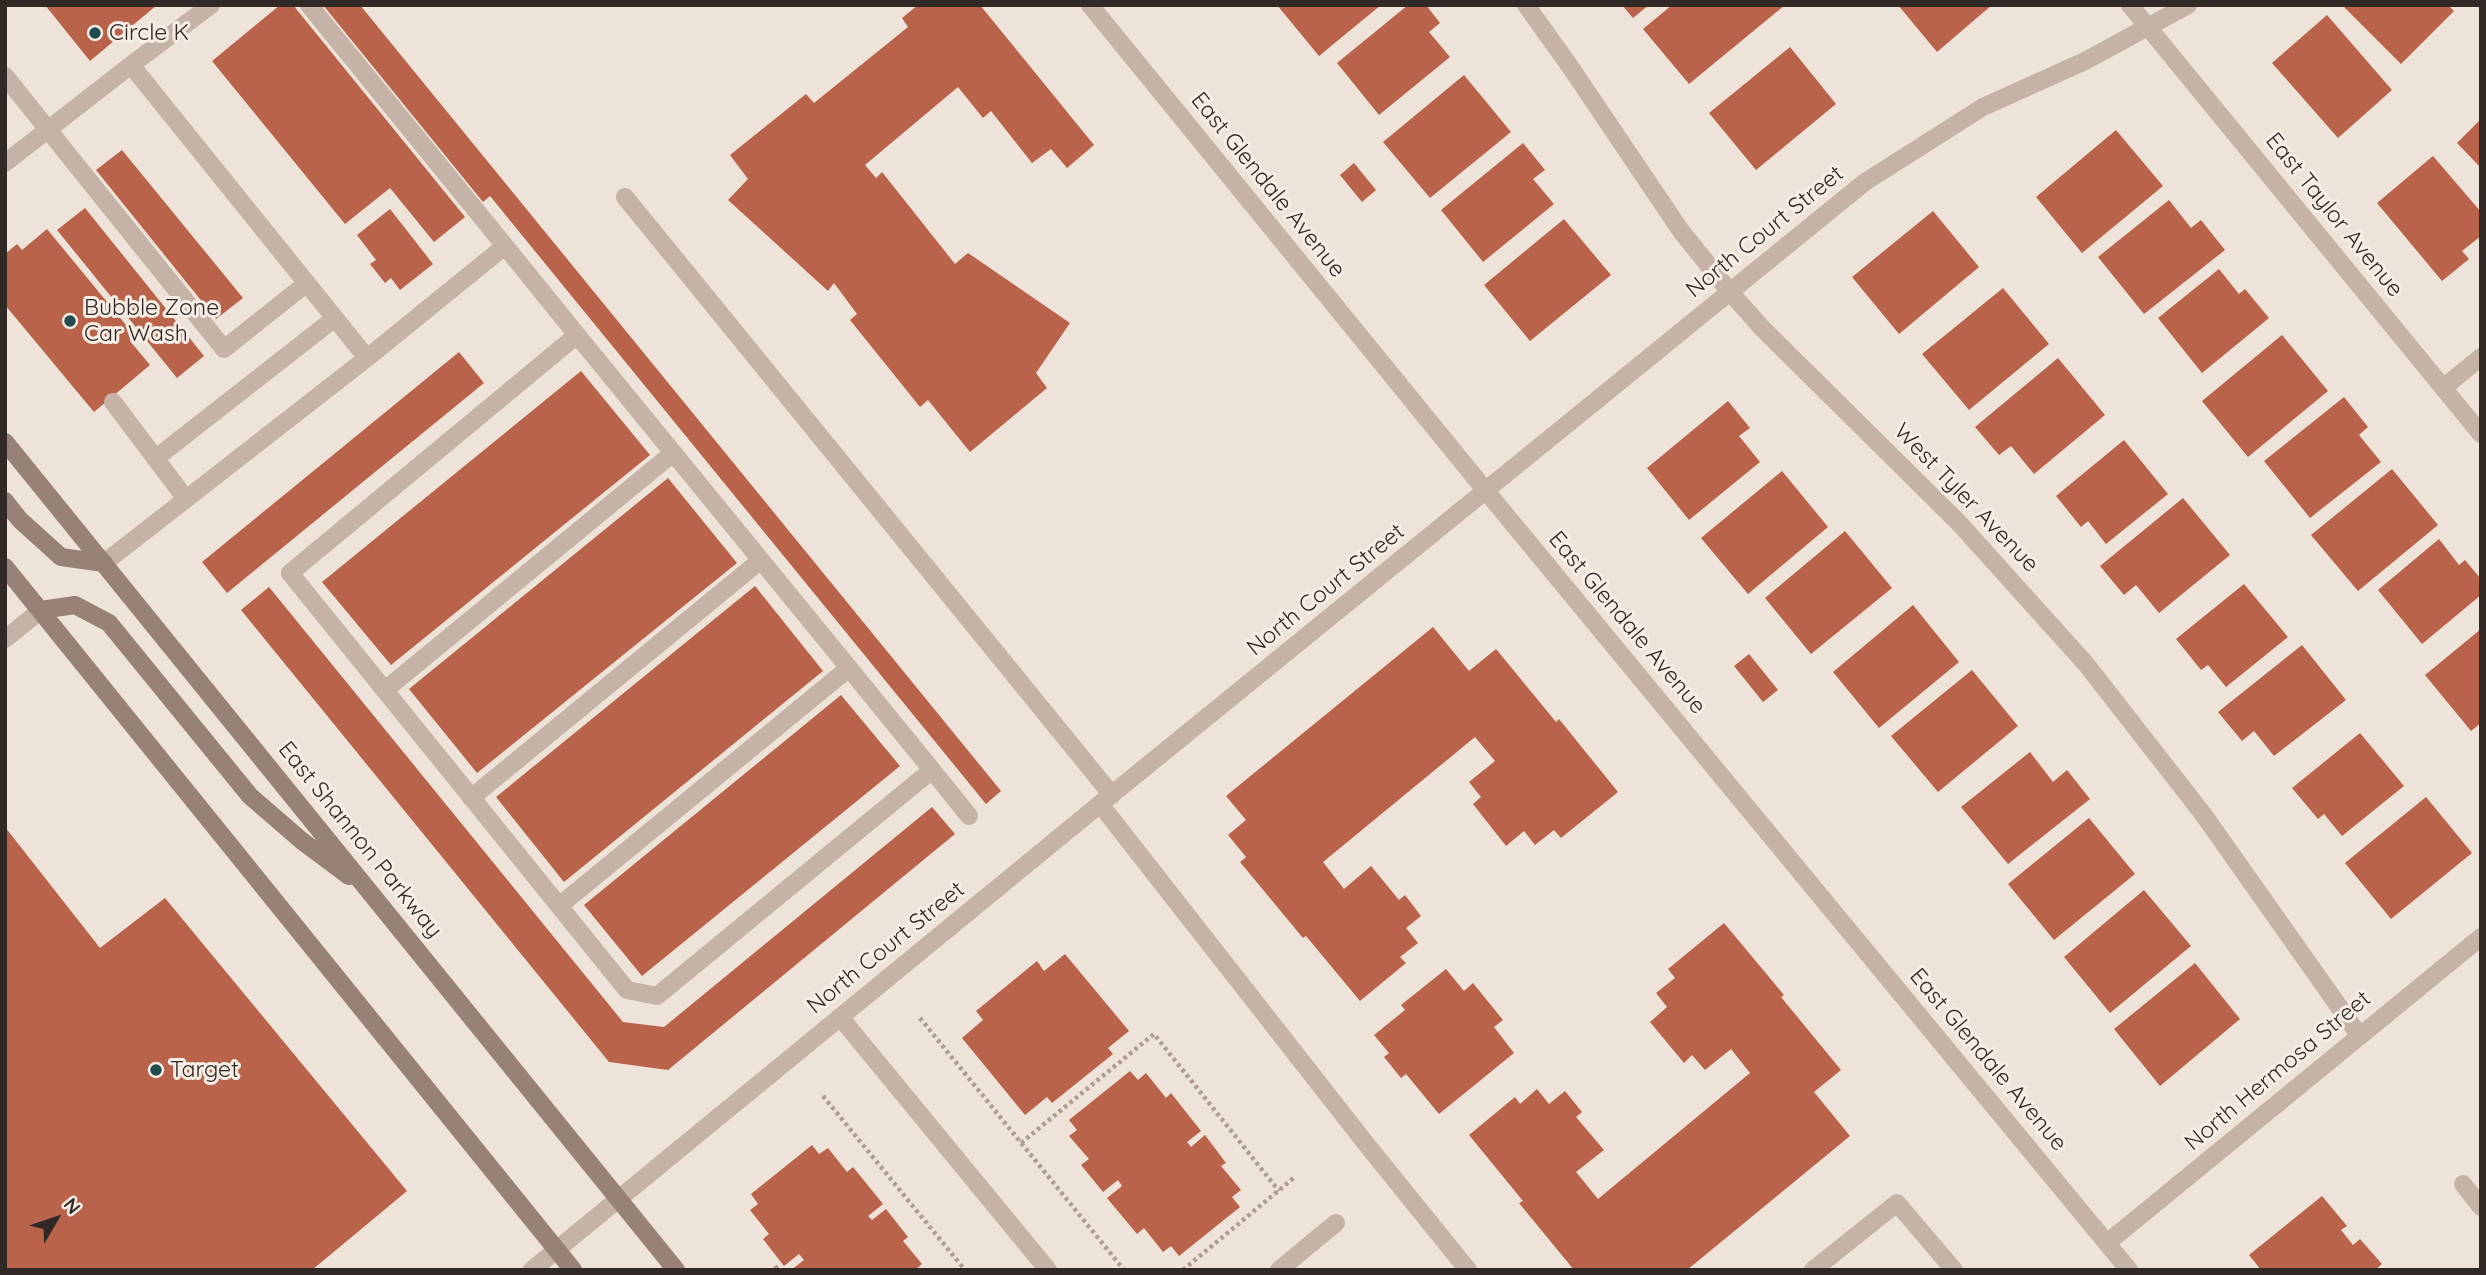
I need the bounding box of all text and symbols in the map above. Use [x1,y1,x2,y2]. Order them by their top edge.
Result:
place label: Circle K [109,19,189,47]
marker: Circle K [87,25,103,41]
street label: East Glendale Avenue [1185,87,1351,283]
street label: East Taylor Avenue [2259,127,2409,303]
street label: North Court Street [1681,160,1849,304]
place label: Bubble Zone Car Wash [84,294,219,348]
marker: Bubble Zone Car Wash [62,313,78,329]
street label: West Tyler Avenue [1888,418,2044,578]
street label: North Court Street [1242,518,1410,662]
street label: East Glendale Avenue [1542,526,1712,720]
street label: East Shannon Parkway [272,736,448,944]
street label: North Court Street [802,876,970,1020]
street label: East Glendale Avenue [1903,963,2073,1157]
street label: North Hermosa Street [2180,985,2376,1157]
place label: Target [170,1056,239,1084]
marker: Target [148,1062,164,1078]
north arrow [21,1184,91,1254]
text: N [59,1193,86,1219]

